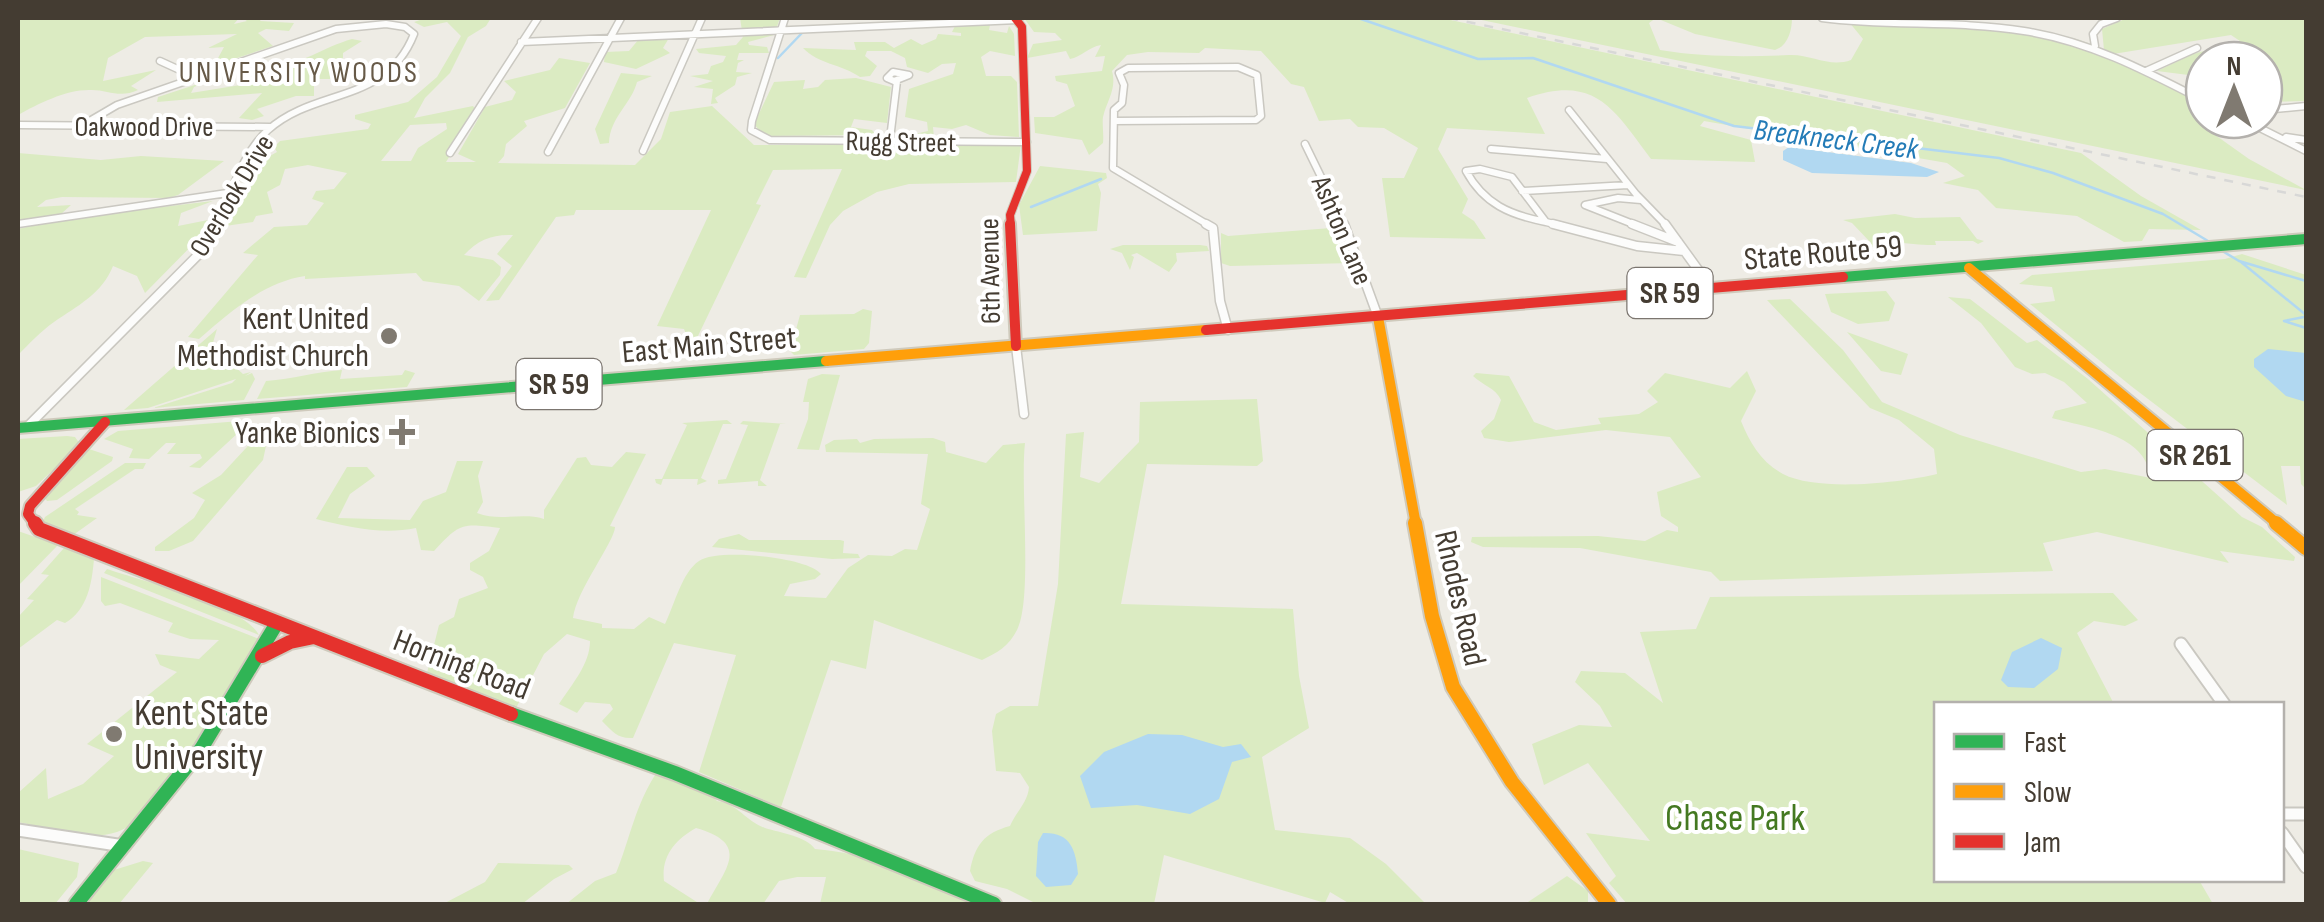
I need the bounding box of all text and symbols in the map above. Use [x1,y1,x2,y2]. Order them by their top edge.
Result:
north arrow [2184,40,2284,140]
text: N [2227,50,2241,83]
district label: UNIVERSITY WOODS [179,55,419,91]
street label: Oakwood Drive [75,111,213,144]
water label: Breakneck Creek [1752,112,1921,168]
street label: Rugg Street [845,125,957,160]
street label: Overlook Drive [183,129,282,263]
street label: Ashton Lane [1304,170,1379,290]
street label: 6th Avenue [973,218,1008,324]
street label: State Route 59 [1742,227,1904,280]
road number: SR 59 [1628,268,1712,318]
place label: Kent United Methodist Church [177,300,369,376]
street label: East Main Street [620,318,798,373]
marker: Kent United Methodist Church [378,325,400,347]
road number: SR 59 [516,359,602,409]
place label: Yanke Bionics [235,414,380,453]
marker: Yanke Bionics [389,419,415,445]
road number: SR 261 [2148,430,2242,480]
street label: Rhodes Road [1425,527,1494,670]
street label: Horning Road [388,622,535,709]
place label: Kent State University [134,691,269,780]
legend [1934,702,2284,882]
marker: Kent State University [103,723,125,745]
text: Fast [2024,725,2066,761]
text: Slow [2024,775,2072,811]
park label: Chase Park [1665,796,1805,841]
text: Jam [2023,825,2061,861]

